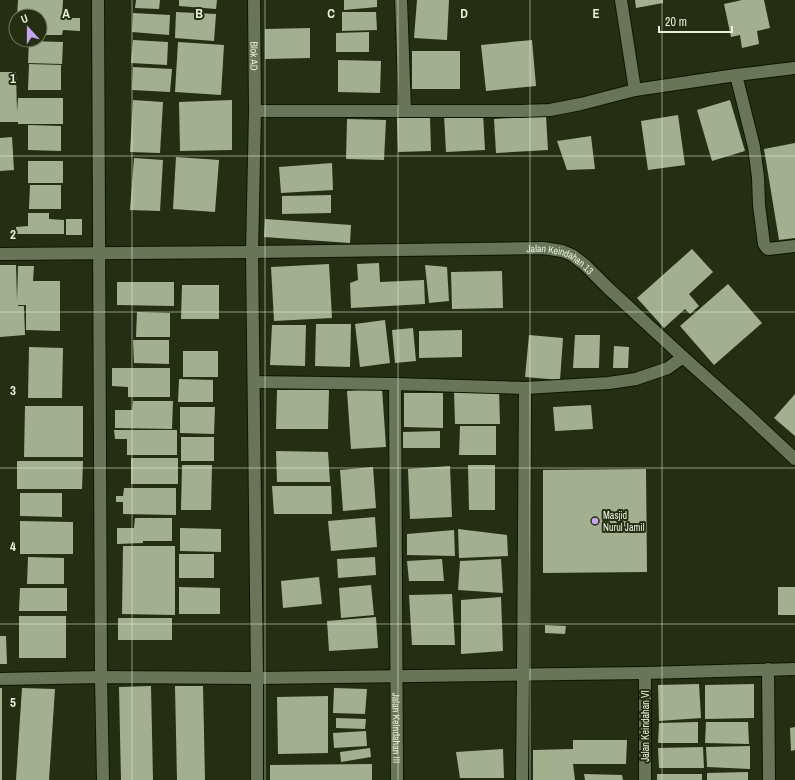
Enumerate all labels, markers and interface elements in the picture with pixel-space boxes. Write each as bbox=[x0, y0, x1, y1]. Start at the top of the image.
text: A bbox=[62, 5, 70, 22]
text: B bbox=[195, 5, 203, 22]
text: C bbox=[327, 5, 335, 22]
text: D bbox=[460, 5, 468, 22]
text: E bbox=[592, 5, 600, 22]
north arrow bbox=[8, 8, 48, 48]
scale bar bbox=[659, 8, 732, 34]
text: U bbox=[19, 11, 30, 26]
text: 20 m bbox=[665, 14, 687, 30]
street label: Blok AD bbox=[248, 41, 261, 71]
text: 1 bbox=[10, 70, 16, 87]
text: 2 bbox=[10, 226, 16, 243]
street label: Jalan Keindahan 13 bbox=[526, 241, 597, 277]
text: 3 bbox=[10, 382, 16, 399]
place label: Masjid Nurul Jamil bbox=[603, 509, 645, 534]
marker: Masjid Nurul Jamil bbox=[590, 516, 600, 526]
text: 4 bbox=[10, 538, 16, 555]
street label: Jalan Keindahan VI bbox=[639, 690, 652, 762]
street label: Jalan Keindahan III bbox=[390, 693, 403, 763]
text: 5 bbox=[10, 694, 16, 711]

